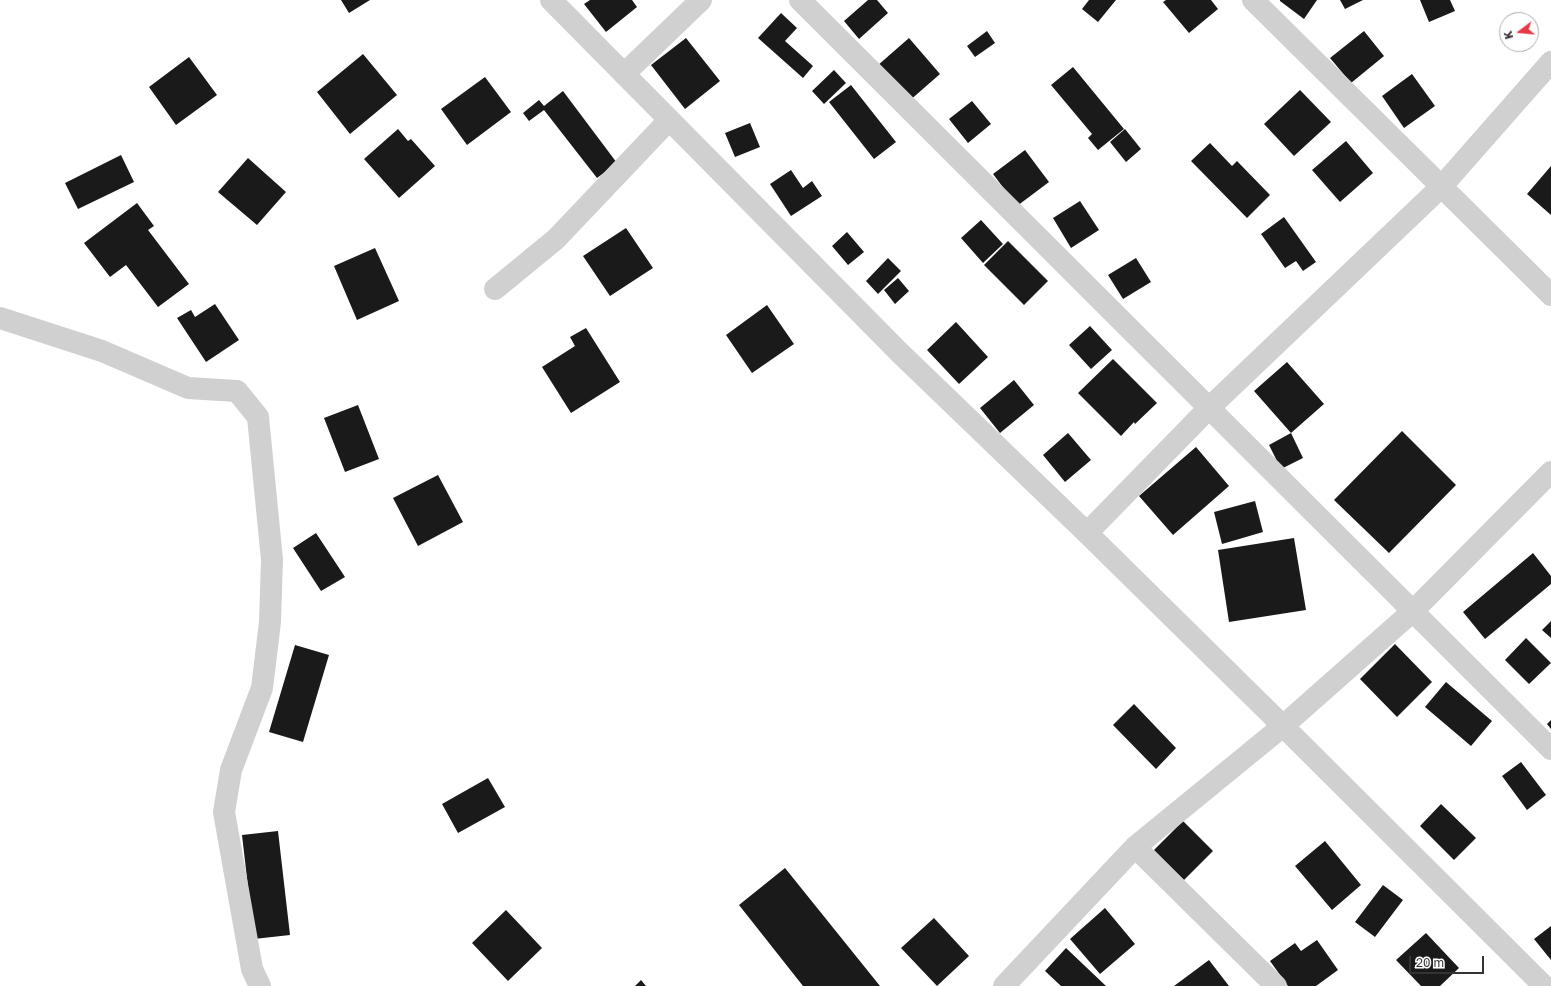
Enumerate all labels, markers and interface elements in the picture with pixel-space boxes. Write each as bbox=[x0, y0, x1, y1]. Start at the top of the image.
north arrow bbox=[1499, 12, 1539, 52]
text: K bbox=[1501, 30, 1515, 41]
scale bar bbox=[1411, 948, 1486, 974]
text: 20 m bbox=[1416, 955, 1444, 970]

